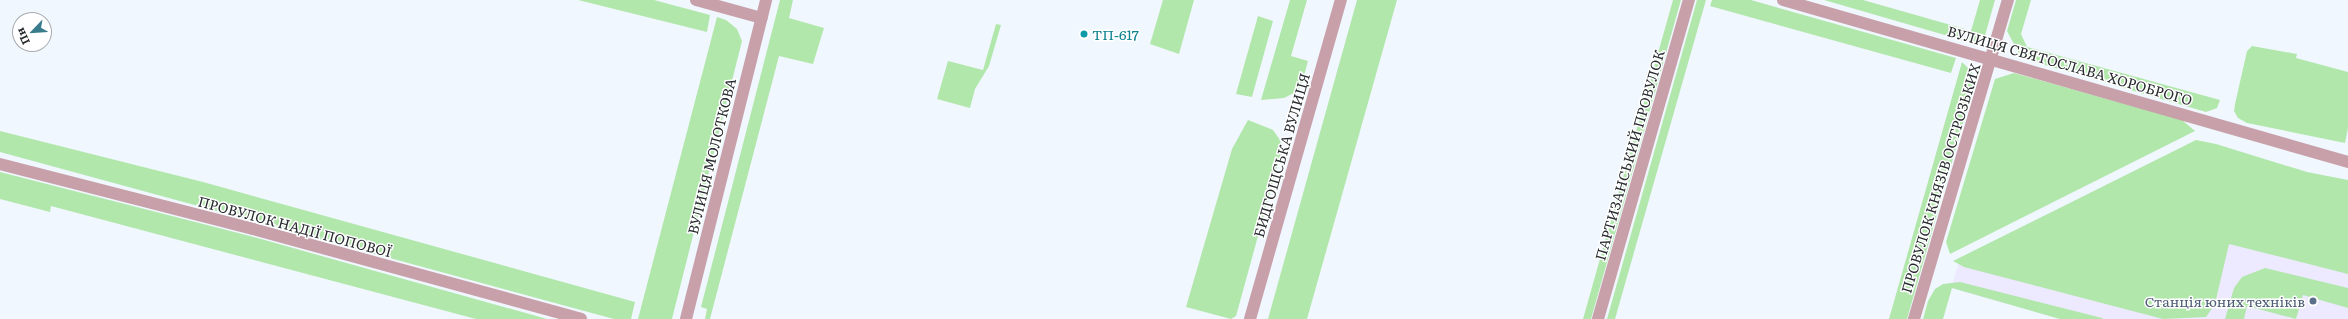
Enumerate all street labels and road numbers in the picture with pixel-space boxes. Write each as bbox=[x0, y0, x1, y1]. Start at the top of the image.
street label: ВУЛИЦЯ СВЯТОСЛАВА ХОРОБРОГО bbox=[1946, 22, 2194, 108]
street label: ПАРТИЗАНСЬКИЙ ПРОВУЛОК bbox=[1591, 48, 1667, 262]
street label: ПРОВУЛОК КНЯЗІВ ОСТРОЗЬКИХ bbox=[1897, 61, 1983, 295]
street label: БИДГОЩСЬКА ВУЛИЦЯ bbox=[1249, 71, 1313, 239]
street label: ВУЛИЦЯ МОЛОТКОВА bbox=[683, 76, 739, 236]
street label: ПРОВУЛОК НАДІЇ ПОПОВОЇ bbox=[196, 192, 394, 260]

